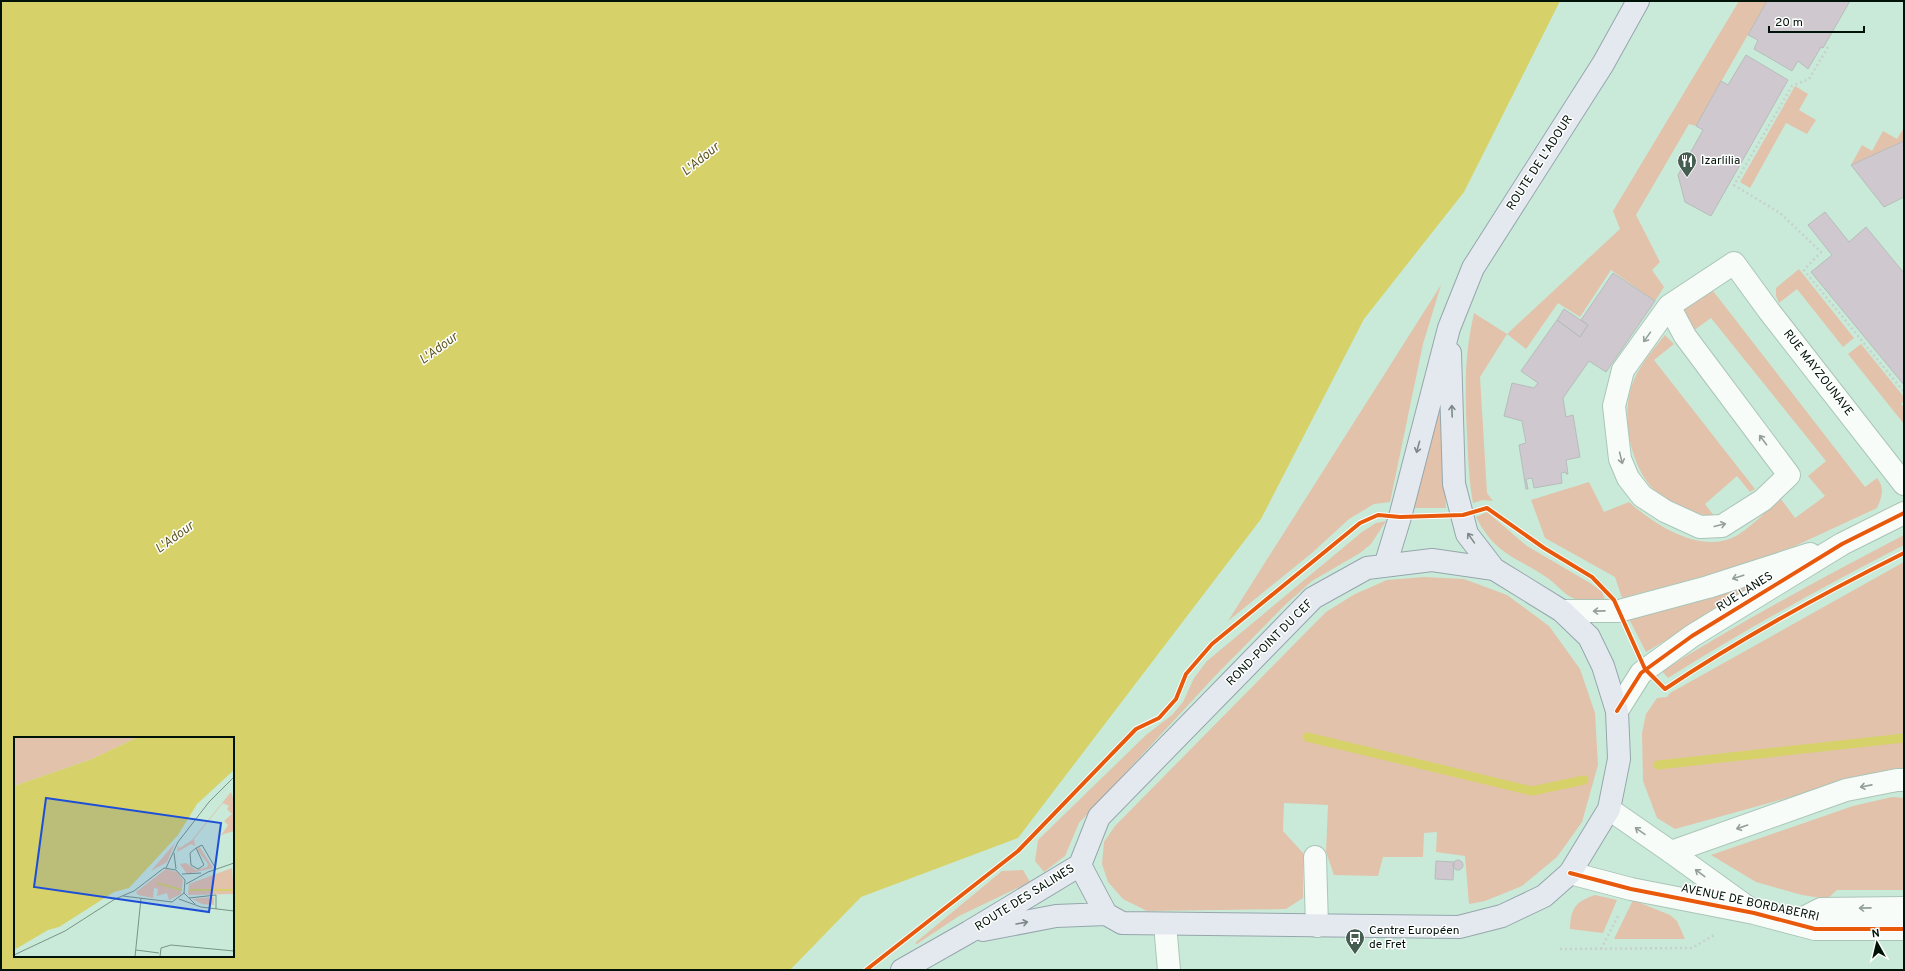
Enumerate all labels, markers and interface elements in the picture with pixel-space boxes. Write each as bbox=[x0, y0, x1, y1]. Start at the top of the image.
scale bar bbox=[1769, 8, 1864, 34]
text: 20 m bbox=[1775, 15, 1803, 31]
street label: ROUTE DE L'ADOUR bbox=[1503, 112, 1577, 214]
water label: L'Adour bbox=[679, 139, 724, 180]
restaurant icon: Izarlilia bbox=[1676, 150, 1698, 178]
place label: Izarlilia bbox=[1701, 153, 1740, 169]
street label: RUE MAYZOUNAVE bbox=[1779, 327, 1857, 419]
water label: L'Adour bbox=[416, 329, 462, 368]
one-way arrow bbox=[1642, 332, 1651, 343]
one-way arrow bbox=[1448, 405, 1456, 418]
one-way arrow bbox=[1759, 435, 1767, 446]
one-way arrow bbox=[1414, 440, 1422, 453]
one-way arrow bbox=[1618, 451, 1625, 464]
water label: L'Adour bbox=[152, 518, 198, 557]
one-way arrow bbox=[1713, 520, 1726, 528]
one-way arrow bbox=[1467, 532, 1475, 543]
street label: RUE LANES bbox=[1714, 568, 1776, 616]
one-way arrow bbox=[1732, 574, 1745, 581]
street label: ROND-POINT DU CEF bbox=[1223, 596, 1317, 690]
one-way arrow bbox=[1593, 607, 1606, 615]
inset map bbox=[14, 737, 234, 957]
one-way arrow bbox=[1860, 782, 1873, 790]
one-way arrow bbox=[1737, 823, 1749, 831]
one-way arrow bbox=[1635, 827, 1646, 835]
street label: ROUTE DES SALINES bbox=[972, 861, 1078, 935]
one-way arrow bbox=[1694, 869, 1705, 877]
street label: AVENUE DE BORDABERRI bbox=[1679, 881, 1821, 925]
one-way arrow bbox=[1859, 904, 1872, 912]
one-way arrow bbox=[1015, 918, 1028, 926]
place label: Centre Européen de Fret bbox=[1369, 923, 1459, 953]
north arrow bbox=[1857, 923, 1897, 963]
bus stop icon: Centre Européen de Fret bbox=[1344, 927, 1366, 955]
text: N bbox=[1871, 927, 1881, 942]

